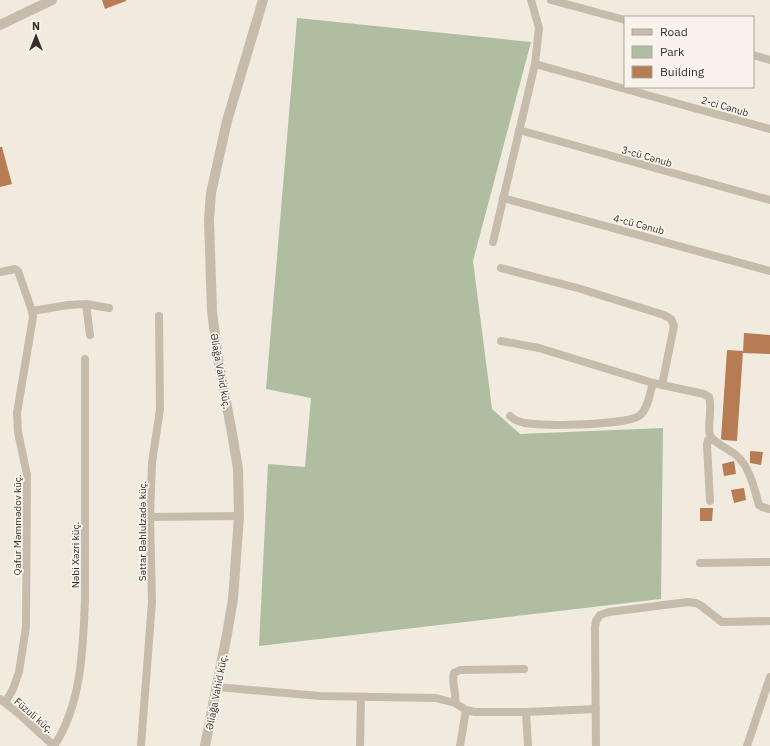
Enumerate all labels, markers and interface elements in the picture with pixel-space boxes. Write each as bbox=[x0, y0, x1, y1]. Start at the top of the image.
north arrow bbox=[16, 16, 56, 56]
legend bbox=[624, 16, 754, 88]
text: N bbox=[32, 19, 40, 33]
text: Road bbox=[660, 24, 688, 39]
text: Park bbox=[660, 44, 685, 59]
text: Building bbox=[660, 64, 705, 79]
street label: 2-ci Cənub bbox=[700, 94, 750, 120]
street label: 3-cü Cənub bbox=[620, 143, 674, 170]
street label: 4-cü Cənub bbox=[612, 211, 666, 238]
street label: Əliağa Vahid küç. bbox=[207, 332, 234, 410]
street label: Qafur Məmmədov küç. bbox=[11, 474, 24, 576]
street label: Səttar Bəhlulzadə küç. bbox=[136, 481, 149, 581]
street label: Nəbi Xəzri küç. bbox=[69, 522, 82, 588]
street label: Əliağa Vahid küç. bbox=[203, 653, 230, 731]
street label: Füzuli küç. bbox=[11, 695, 56, 736]

